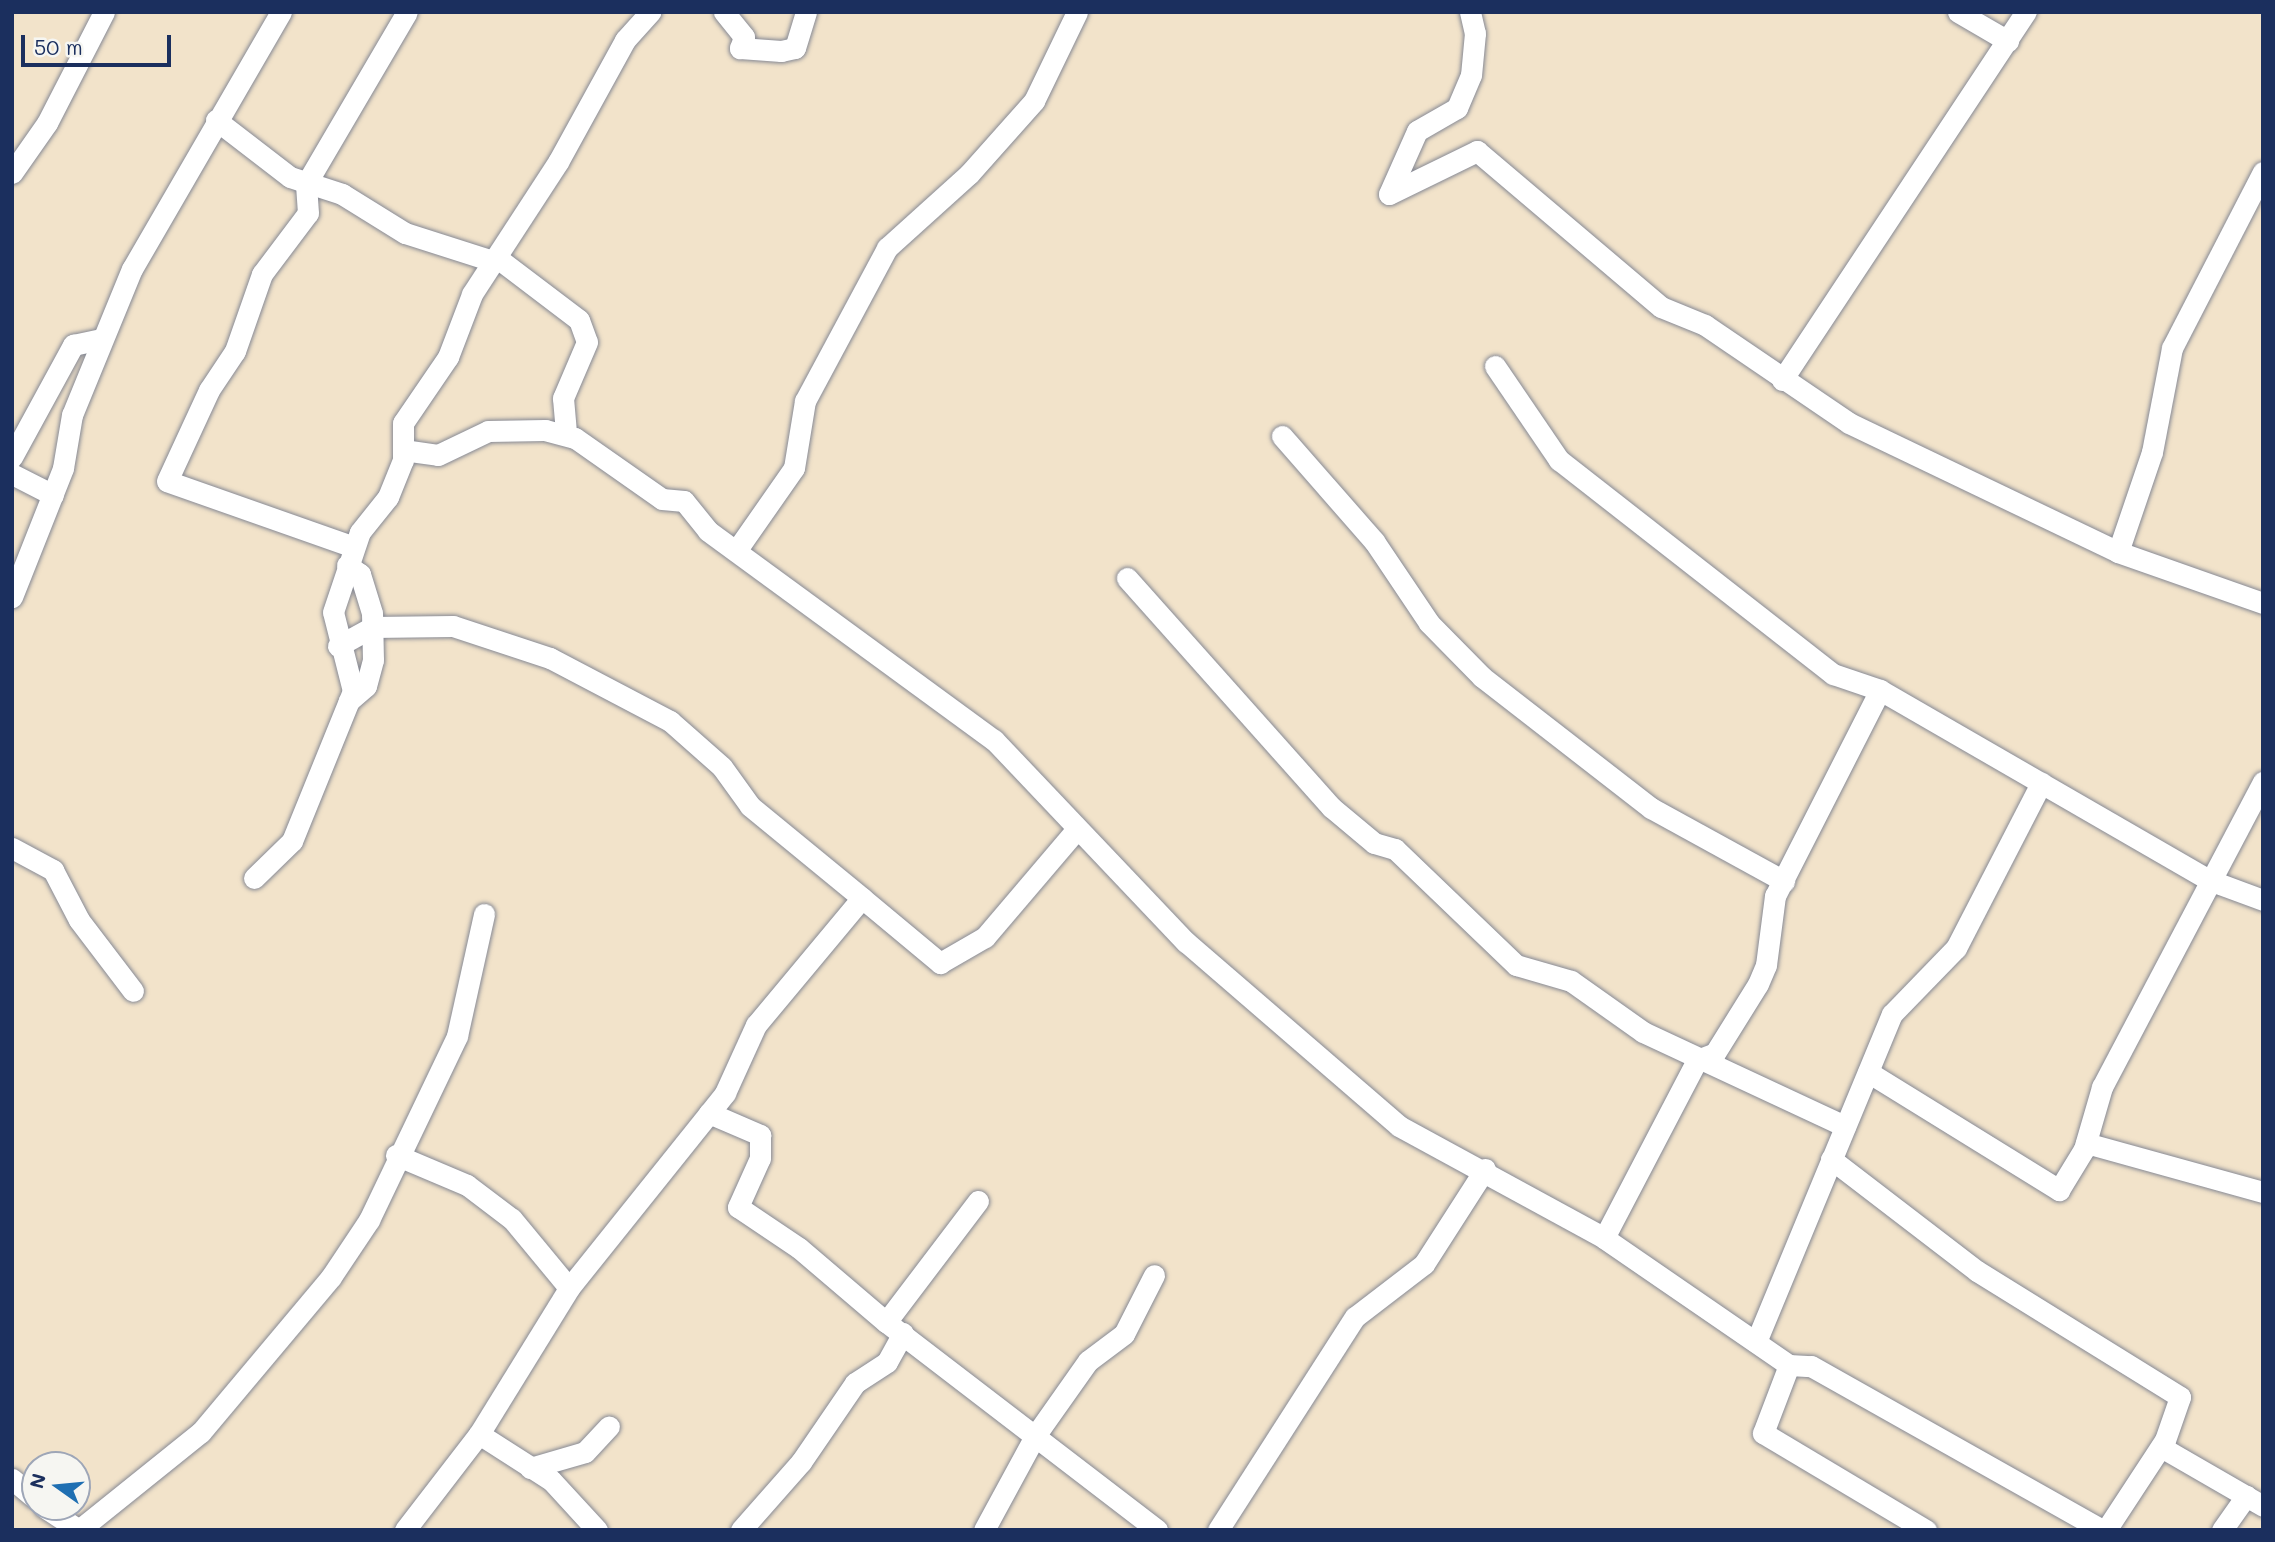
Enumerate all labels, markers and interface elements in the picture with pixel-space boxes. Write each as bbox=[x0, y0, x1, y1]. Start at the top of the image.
scale bar bbox=[24, 21, 175, 65]
text: 50 m bbox=[34, 33, 83, 60]
north arrow bbox=[21, 1451, 91, 1521]
text: N bbox=[23, 1471, 51, 1491]

